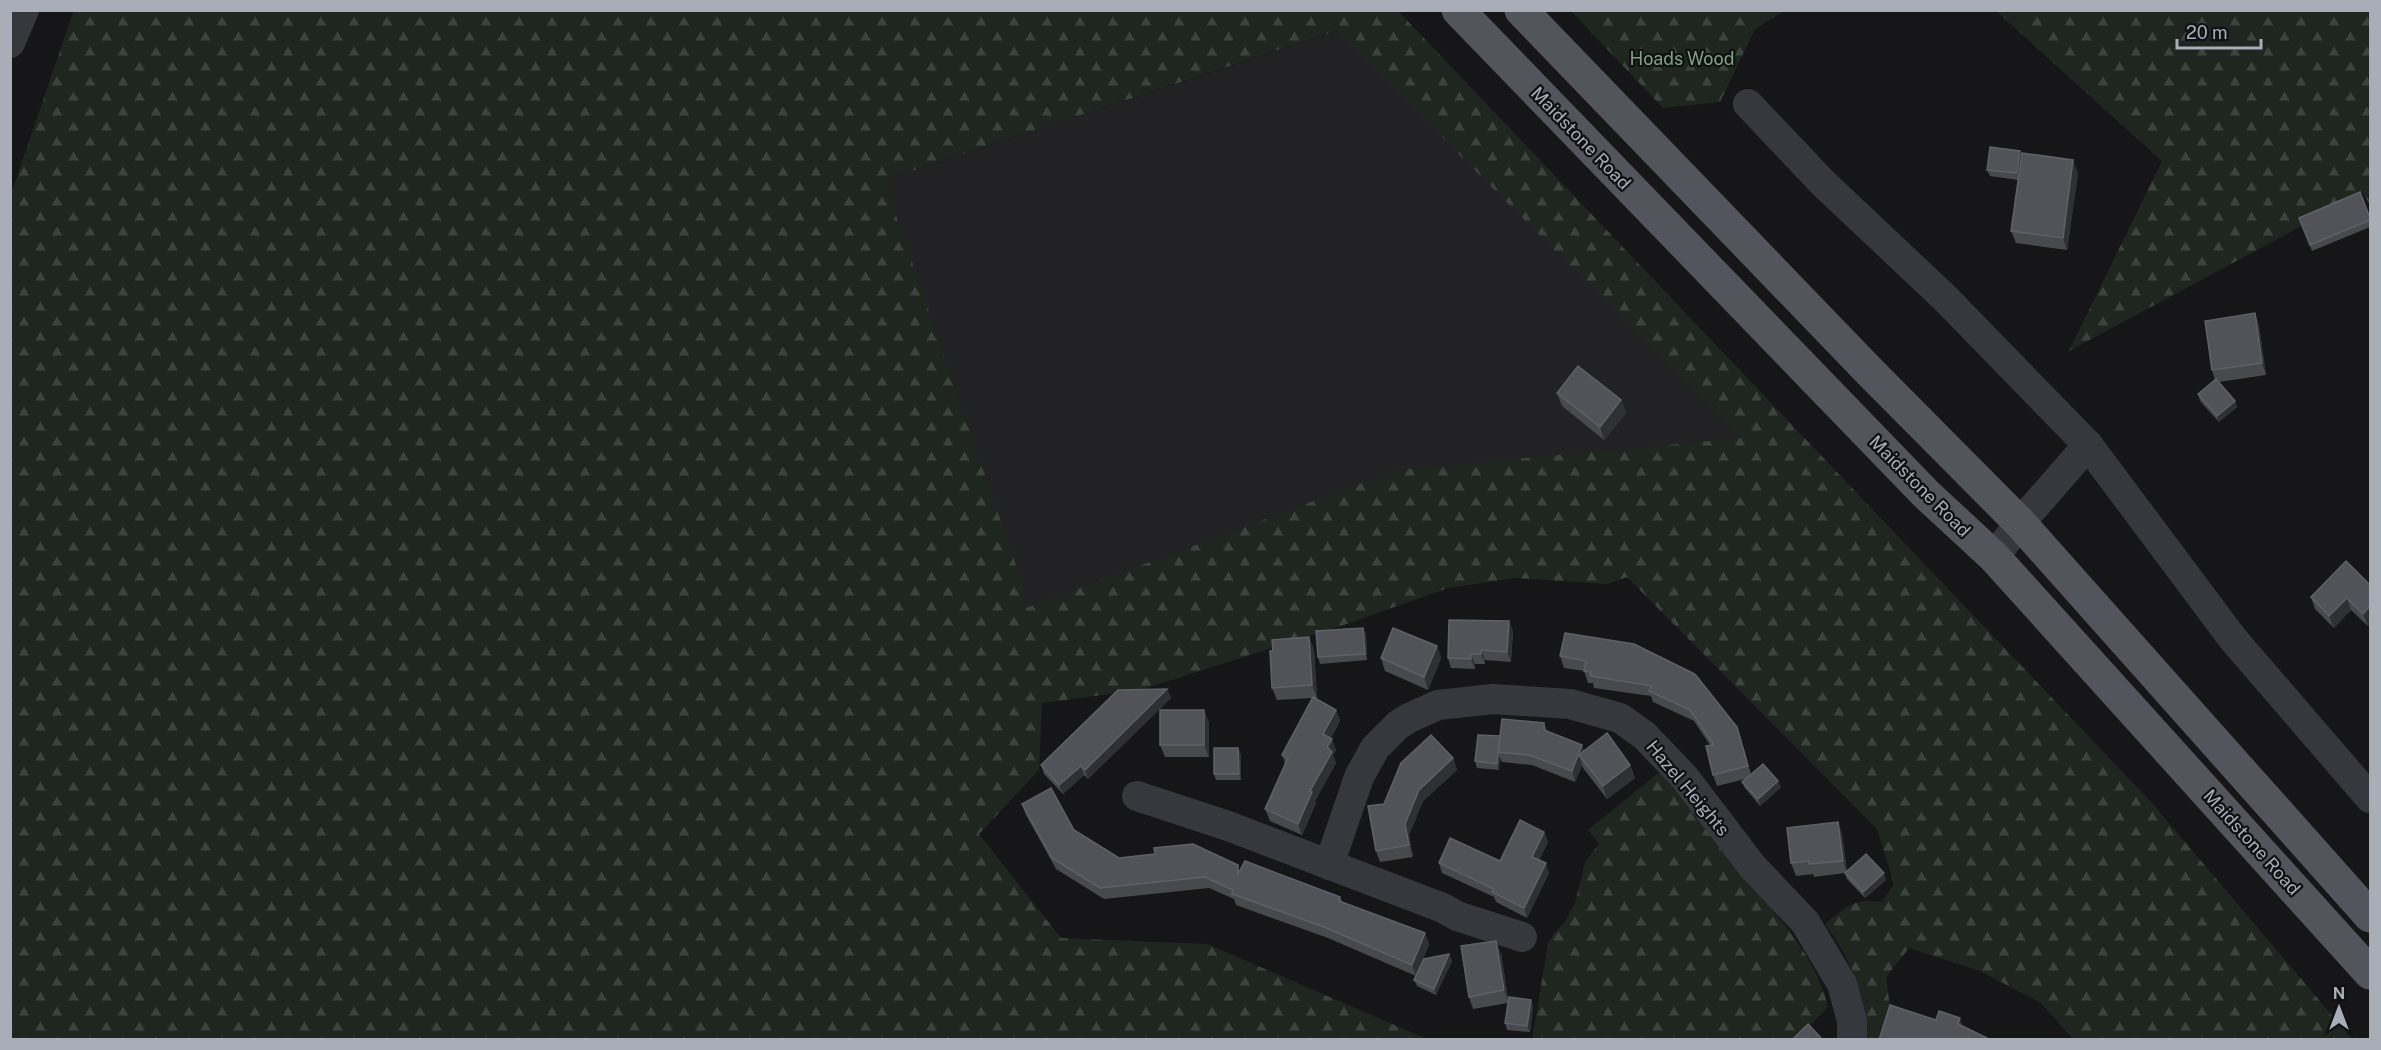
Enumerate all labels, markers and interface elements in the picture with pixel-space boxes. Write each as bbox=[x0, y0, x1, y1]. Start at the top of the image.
scale bar bbox=[2177, 12, 2261, 50]
text: 20 m bbox=[2186, 22, 2228, 43]
park label: Hoads Wood bbox=[1630, 48, 1734, 69]
street label: Maidstone Road bbox=[1527, 82, 1635, 194]
street label: Maidstone Road bbox=[1865, 431, 1975, 541]
street label: Hazel Heights bbox=[1642, 736, 1734, 840]
street label: Maidstone Road bbox=[2199, 785, 2305, 899]
north arrow bbox=[2309, 978, 2369, 1038]
text: N bbox=[2333, 984, 2345, 1003]

